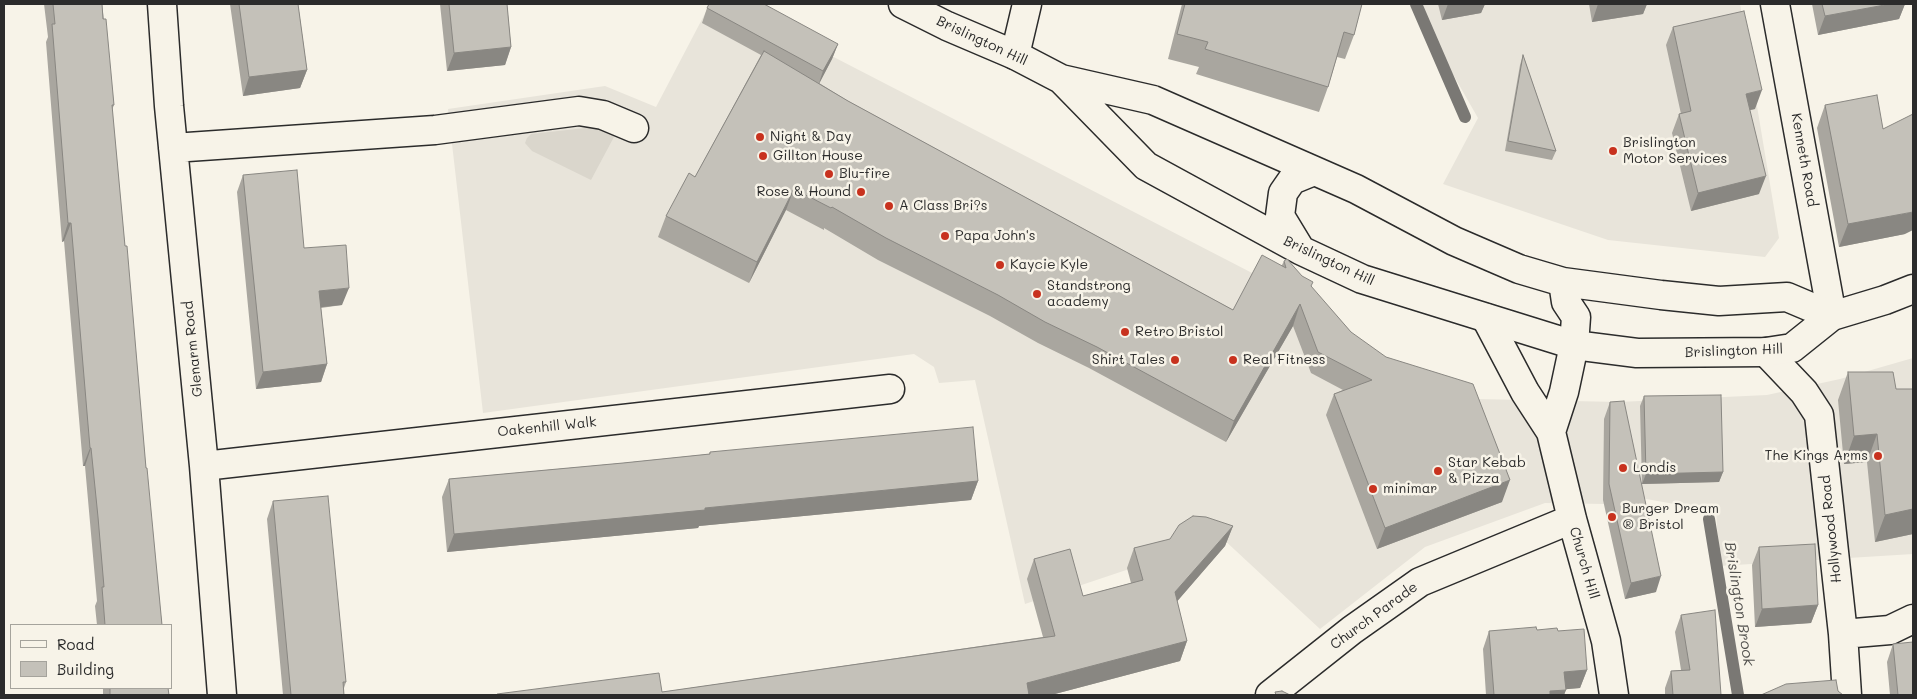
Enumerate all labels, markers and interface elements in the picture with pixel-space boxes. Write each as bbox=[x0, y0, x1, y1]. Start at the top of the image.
street label: Brislington Hill bbox=[934, 13, 1030, 69]
street label: Kenneth Road bbox=[1788, 112, 1820, 208]
place label: Night & Day bbox=[770, 129, 852, 145]
marker: Night & Day bbox=[754, 131, 766, 143]
place label: Brislington Motor Services bbox=[1623, 135, 1727, 168]
marker: Brislington Motor Services bbox=[1607, 145, 1619, 157]
place label: Gillton House bbox=[773, 148, 863, 164]
marker: Gillton House bbox=[757, 150, 769, 162]
place label: Blu-fire bbox=[839, 166, 890, 182]
marker: Blu-fire bbox=[823, 168, 835, 180]
place label: Rose & Hound bbox=[757, 184, 851, 200]
marker: Rose & Hound bbox=[855, 186, 867, 198]
place label: A Class Bri?s bbox=[899, 198, 988, 214]
marker: A Class Bri?s bbox=[883, 200, 895, 212]
place label: Papa John's bbox=[955, 228, 1036, 244]
marker: Papa John's bbox=[939, 230, 951, 242]
street label: Brislington Hill bbox=[1281, 233, 1377, 289]
place label: Kaycie Kyle bbox=[1010, 257, 1088, 273]
marker: Kaycie Kyle bbox=[994, 259, 1006, 271]
place label: Standstrong academy bbox=[1047, 278, 1131, 310]
marker: Standstrong academy bbox=[1031, 288, 1043, 300]
street label: Glenarm Road bbox=[180, 300, 206, 398]
place label: Retro Bristol bbox=[1135, 324, 1223, 340]
marker: Retro Bristol bbox=[1119, 326, 1131, 338]
street label: Brislington Hill bbox=[1684, 341, 1784, 361]
place label: Shirt Tales bbox=[1092, 352, 1165, 368]
place label: Real Fitness bbox=[1243, 352, 1326, 368]
marker: Shirt Tales bbox=[1169, 354, 1181, 366]
marker: Real Fitness bbox=[1227, 354, 1239, 366]
street label: Oakenhill Walk bbox=[497, 413, 597, 441]
place label: The Kings Arms bbox=[1765, 448, 1868, 464]
marker: The Kings Arms bbox=[1872, 450, 1884, 462]
place label: Star Kebab & Pizza bbox=[1448, 455, 1526, 488]
place label: Londis bbox=[1633, 460, 1676, 476]
marker: Londis bbox=[1617, 462, 1629, 474]
marker: Star Kebab & Pizza bbox=[1432, 465, 1444, 477]
street label: Hollywood Road bbox=[1817, 474, 1845, 584]
place label: minimar bbox=[1383, 481, 1437, 497]
marker: minimar bbox=[1367, 483, 1379, 495]
place label: Burger Dream ® Bristol bbox=[1622, 501, 1719, 534]
marker: Burger Dream ® Bristol bbox=[1606, 511, 1618, 523]
street label: Church Hill bbox=[1566, 525, 1602, 601]
water label: Brislington Brook bbox=[1720, 541, 1758, 667]
street label: Church Parade bbox=[1327, 579, 1421, 653]
legend bbox=[10, 624, 172, 689]
text: Road bbox=[57, 634, 94, 654]
text: Building bbox=[57, 659, 114, 679]

